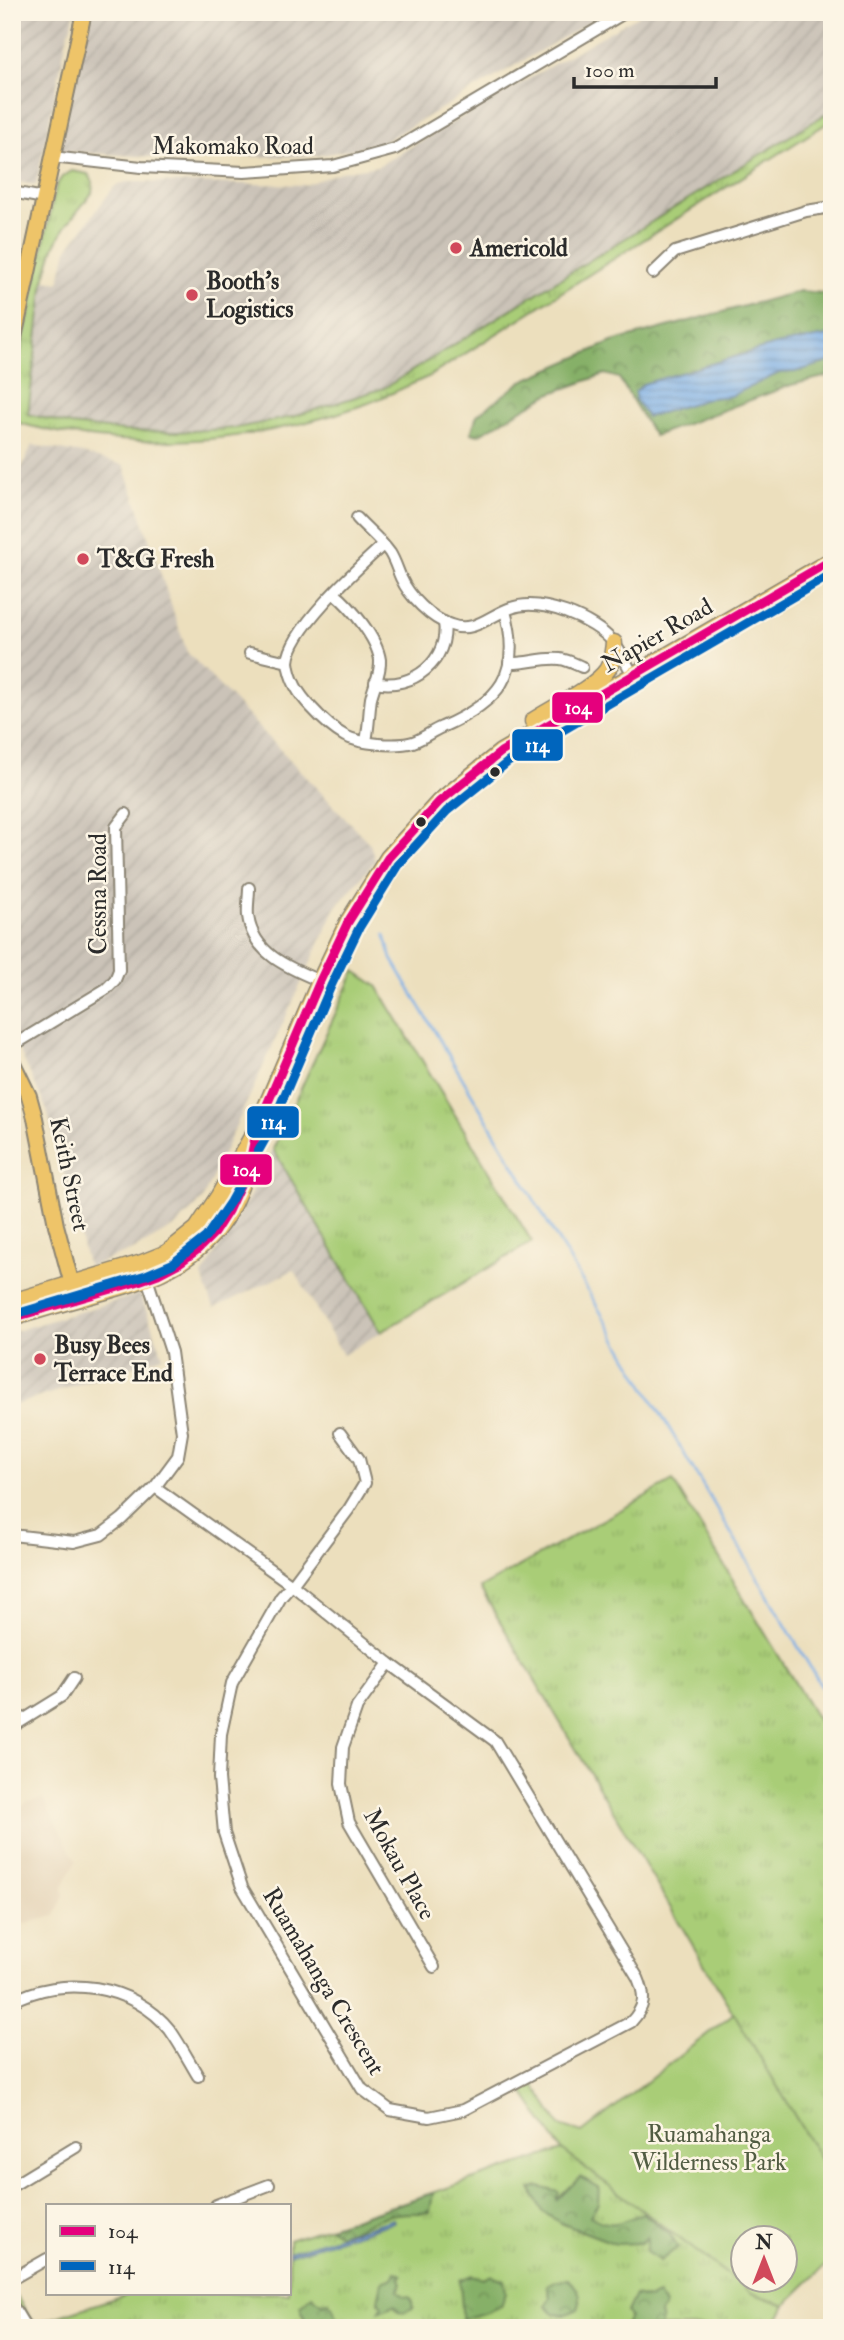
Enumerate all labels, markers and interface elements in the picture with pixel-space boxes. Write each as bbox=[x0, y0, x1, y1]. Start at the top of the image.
scale bar bbox=[574, 46, 716, 90]
text: 100 m bbox=[585, 57, 635, 84]
street label: Makomako Road bbox=[152, 131, 314, 162]
place label: Americold bbox=[469, 233, 568, 264]
marker: Americold bbox=[448, 240, 464, 256]
place label: Booth's Logistics bbox=[206, 266, 293, 325]
marker: Booth's Logistics bbox=[184, 287, 200, 303]
place label: T&G Fresh bbox=[96, 544, 215, 575]
marker: T&G Fresh bbox=[75, 551, 91, 567]
street label: Napier Road bbox=[596, 591, 719, 680]
line badge: 104 bbox=[551, 691, 604, 724]
text: 104 bbox=[565, 696, 593, 720]
line badge: 114 bbox=[511, 728, 564, 762]
text: 114 bbox=[525, 734, 551, 758]
unlabelled marker bbox=[488, 765, 502, 779]
unlabelled marker bbox=[414, 815, 428, 829]
street label: Cessna Road bbox=[83, 833, 114, 955]
line badge: 114 bbox=[246, 1105, 300, 1139]
text: 114 bbox=[261, 1111, 287, 1135]
street label: Keith Street bbox=[42, 1114, 97, 1234]
line badge: 104 bbox=[219, 1153, 273, 1186]
text: 104 bbox=[233, 1158, 261, 1182]
place label: Busy Bees Terrace End bbox=[53, 1330, 173, 1389]
marker: Busy Bees Terrace End bbox=[32, 1351, 48, 1367]
street label: Mokau Place bbox=[356, 1803, 443, 1925]
street label: Ruamahanga Crescent bbox=[255, 1882, 392, 2081]
park label: Ruamahanga Wilderness Park bbox=[630, 2119, 787, 2178]
legend bbox=[46, 2204, 290, 2294]
text: 104 bbox=[108, 2218, 139, 2245]
north arrow bbox=[728, 2224, 798, 2294]
text: N bbox=[754, 2231, 773, 2255]
text: 114 bbox=[108, 2254, 136, 2281]

